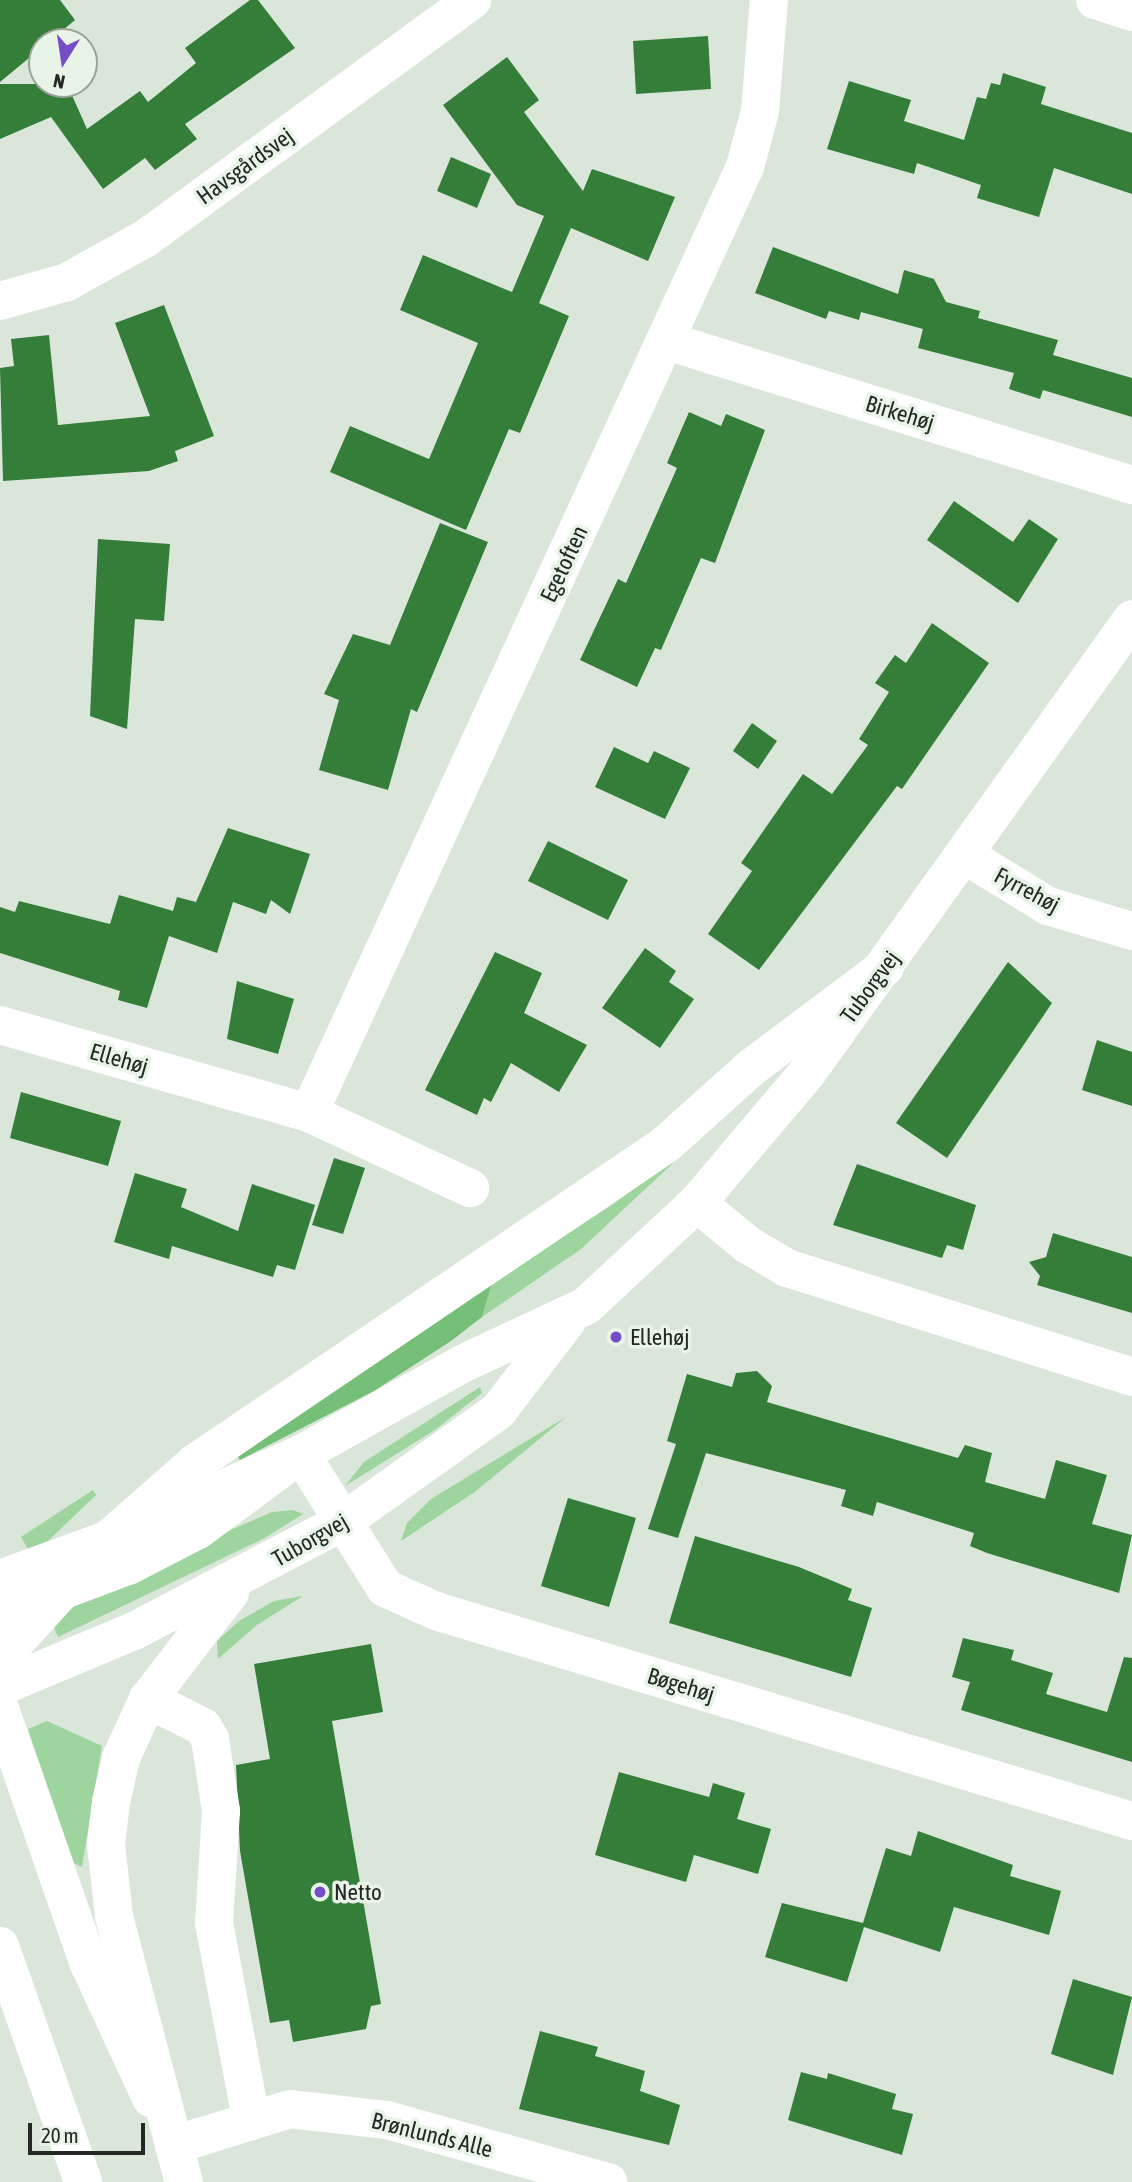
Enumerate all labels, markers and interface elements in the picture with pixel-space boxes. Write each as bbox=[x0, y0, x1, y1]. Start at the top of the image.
north arrow bbox=[28, 28, 98, 98]
text: N bbox=[51, 70, 67, 94]
street label: Havsgårdsvej bbox=[191, 122, 299, 210]
street label: Birkehøj bbox=[862, 390, 938, 436]
street label: Egetoften bbox=[534, 521, 594, 607]
street label: Fyrrehøj bbox=[990, 861, 1064, 919]
street label: Tuborgvej bbox=[835, 945, 905, 1029]
street label: Ellehøj bbox=[87, 1038, 151, 1080]
place label: Ellehøj bbox=[630, 1323, 689, 1351]
marker: Ellehøj bbox=[608, 1329, 624, 1345]
street label: Tuborgvej bbox=[267, 1507, 353, 1573]
street label: Bøgehøj bbox=[644, 1662, 718, 1708]
place label: Netto bbox=[334, 1878, 382, 1906]
marker: Netto bbox=[312, 1884, 328, 1900]
street label: Brønlunds Alle bbox=[369, 2107, 495, 2163]
scale bar bbox=[32, 2108, 149, 2152]
text: 20 m bbox=[41, 2123, 79, 2147]

